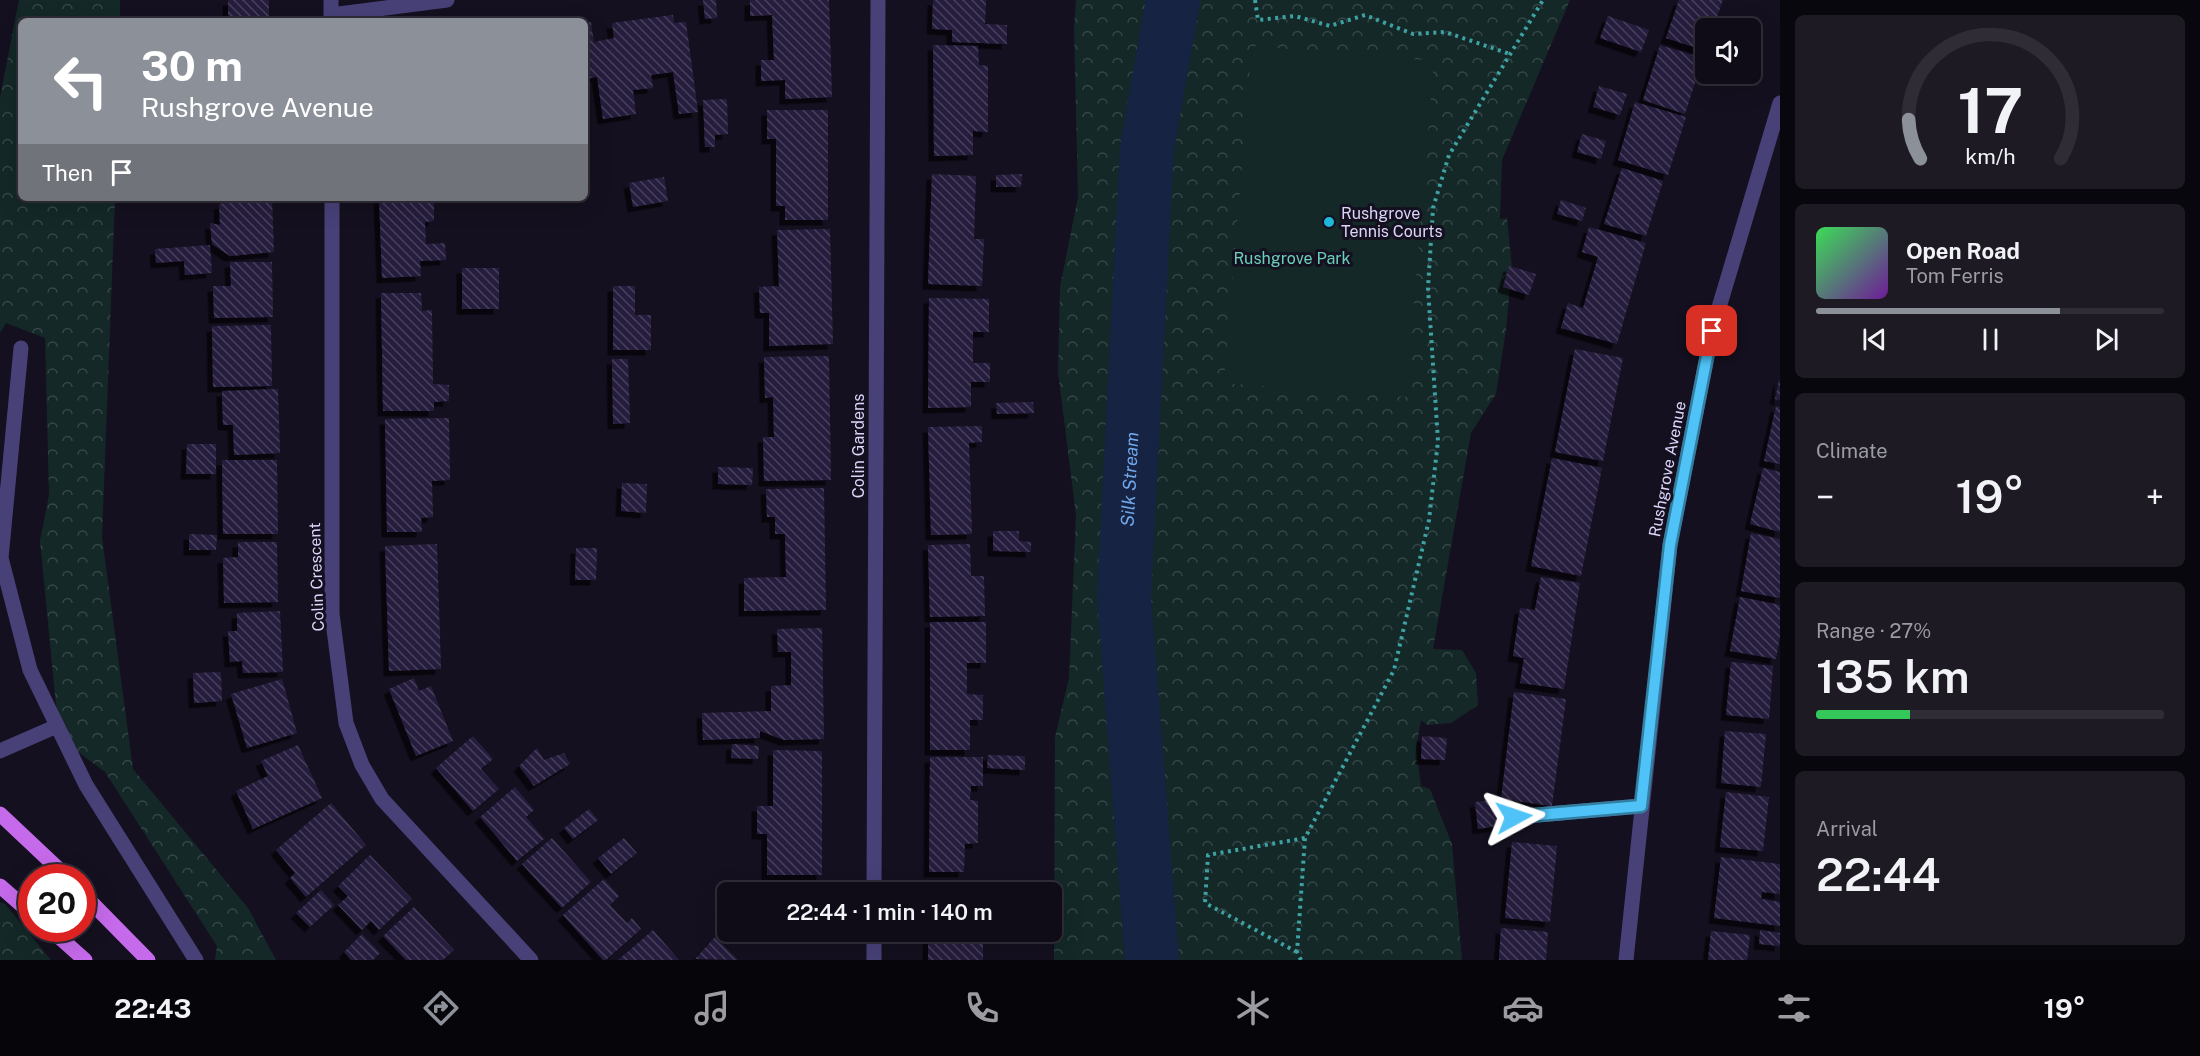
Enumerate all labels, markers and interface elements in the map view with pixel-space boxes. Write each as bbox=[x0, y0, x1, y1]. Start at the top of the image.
map controls bbox=[1695, 18, 1761, 84]
button: sound bbox=[1695, 18, 1761, 84]
text: 30 m bbox=[141, 41, 243, 90]
icon: left bbox=[42, 42, 120, 120]
text: 17 bbox=[1957, 74, 2023, 147]
text: Rushgrove Avenue bbox=[141, 91, 374, 123]
text: km/h bbox=[1965, 144, 2015, 169]
icon: arrive bbox=[105, 156, 138, 189]
text: Then bbox=[42, 160, 93, 186]
place label: Rushgrove Tennis Courts bbox=[1341, 204, 1443, 241]
marker: Rushgrove Tennis Courts bbox=[1322, 215, 1336, 229]
text: Open Road bbox=[1906, 238, 2020, 264]
park label: Rushgrove Park bbox=[1233, 249, 1351, 268]
text: Tom Ferris bbox=[1906, 264, 2004, 288]
pin bbox=[1686, 305, 1737, 356]
icon: arrive bbox=[1695, 314, 1728, 347]
icon: previous bbox=[1858, 323, 1891, 356]
icon: pause bbox=[1974, 323, 2007, 356]
icon: next bbox=[2090, 323, 2123, 356]
street label: Colin Gardens bbox=[849, 394, 868, 498]
street label: Rushgrove Avenue bbox=[1645, 400, 1690, 539]
water label: Silk Stream bbox=[1117, 431, 1142, 527]
text: Climate bbox=[1816, 439, 1888, 463]
text: 19° bbox=[1956, 470, 2024, 523]
text: − bbox=[1816, 478, 1834, 516]
text: + bbox=[2146, 478, 2164, 516]
street label: Colin Crescent bbox=[305, 522, 328, 632]
text: Range · 27% bbox=[1816, 619, 1931, 643]
text: 135 km bbox=[1816, 650, 1970, 703]
position arrow bbox=[1482, 785, 1546, 849]
text: Arrival bbox=[1816, 817, 1878, 841]
text: 22:44 bbox=[1816, 848, 1941, 901]
speed limit sign: 20 bbox=[18, 864, 96, 942]
text: 22:44 · 1 min · 140 m bbox=[786, 899, 993, 925]
icon: directions bbox=[420, 987, 462, 1029]
icon: music bbox=[691, 987, 733, 1029]
icon: phone bbox=[961, 987, 1003, 1029]
icon: climate bbox=[1232, 987, 1274, 1029]
icon: car bbox=[1502, 987, 1544, 1029]
icon: filters bbox=[1773, 987, 1815, 1029]
text: 22:43 bbox=[114, 992, 191, 1024]
text: 19° bbox=[2043, 992, 2086, 1024]

